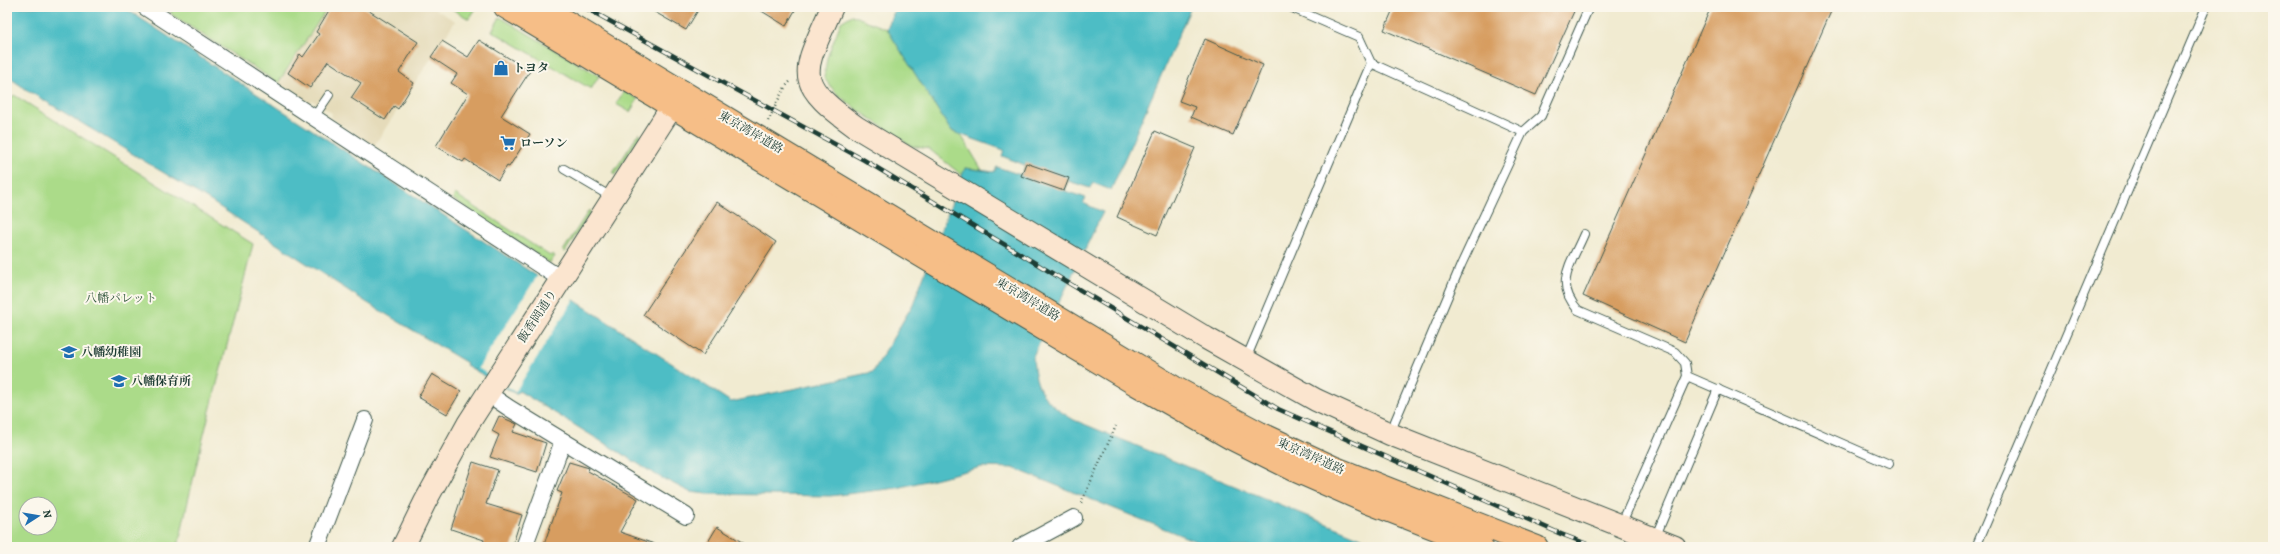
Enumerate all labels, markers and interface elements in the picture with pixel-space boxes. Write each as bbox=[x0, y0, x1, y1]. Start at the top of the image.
shop icon: トヨタ bbox=[492, 59, 510, 77]
place label: トヨタ bbox=[513, 60, 549, 76]
street label: 東京湾岸道路 bbox=[716, 107, 786, 157]
supermarket icon: ローソン bbox=[499, 134, 517, 152]
place label: ローソン bbox=[520, 135, 568, 151]
street label: 東京湾岸道路 bbox=[993, 274, 1063, 324]
street label: 飯香岡通り bbox=[514, 286, 560, 346]
park label: 八幡パレット bbox=[85, 290, 157, 306]
school or university icon: 八幡幼稚園 bbox=[60, 343, 78, 361]
place label: 八幡幼稚園 bbox=[81, 344, 141, 360]
school or university icon: 八幡保育所 bbox=[110, 372, 128, 390]
place label: 八幡保育所 bbox=[131, 373, 191, 389]
street label: 東京湾岸道路 bbox=[1275, 434, 1347, 478]
north arrow bbox=[18, 496, 58, 536]
text: N bbox=[39, 509, 55, 520]

